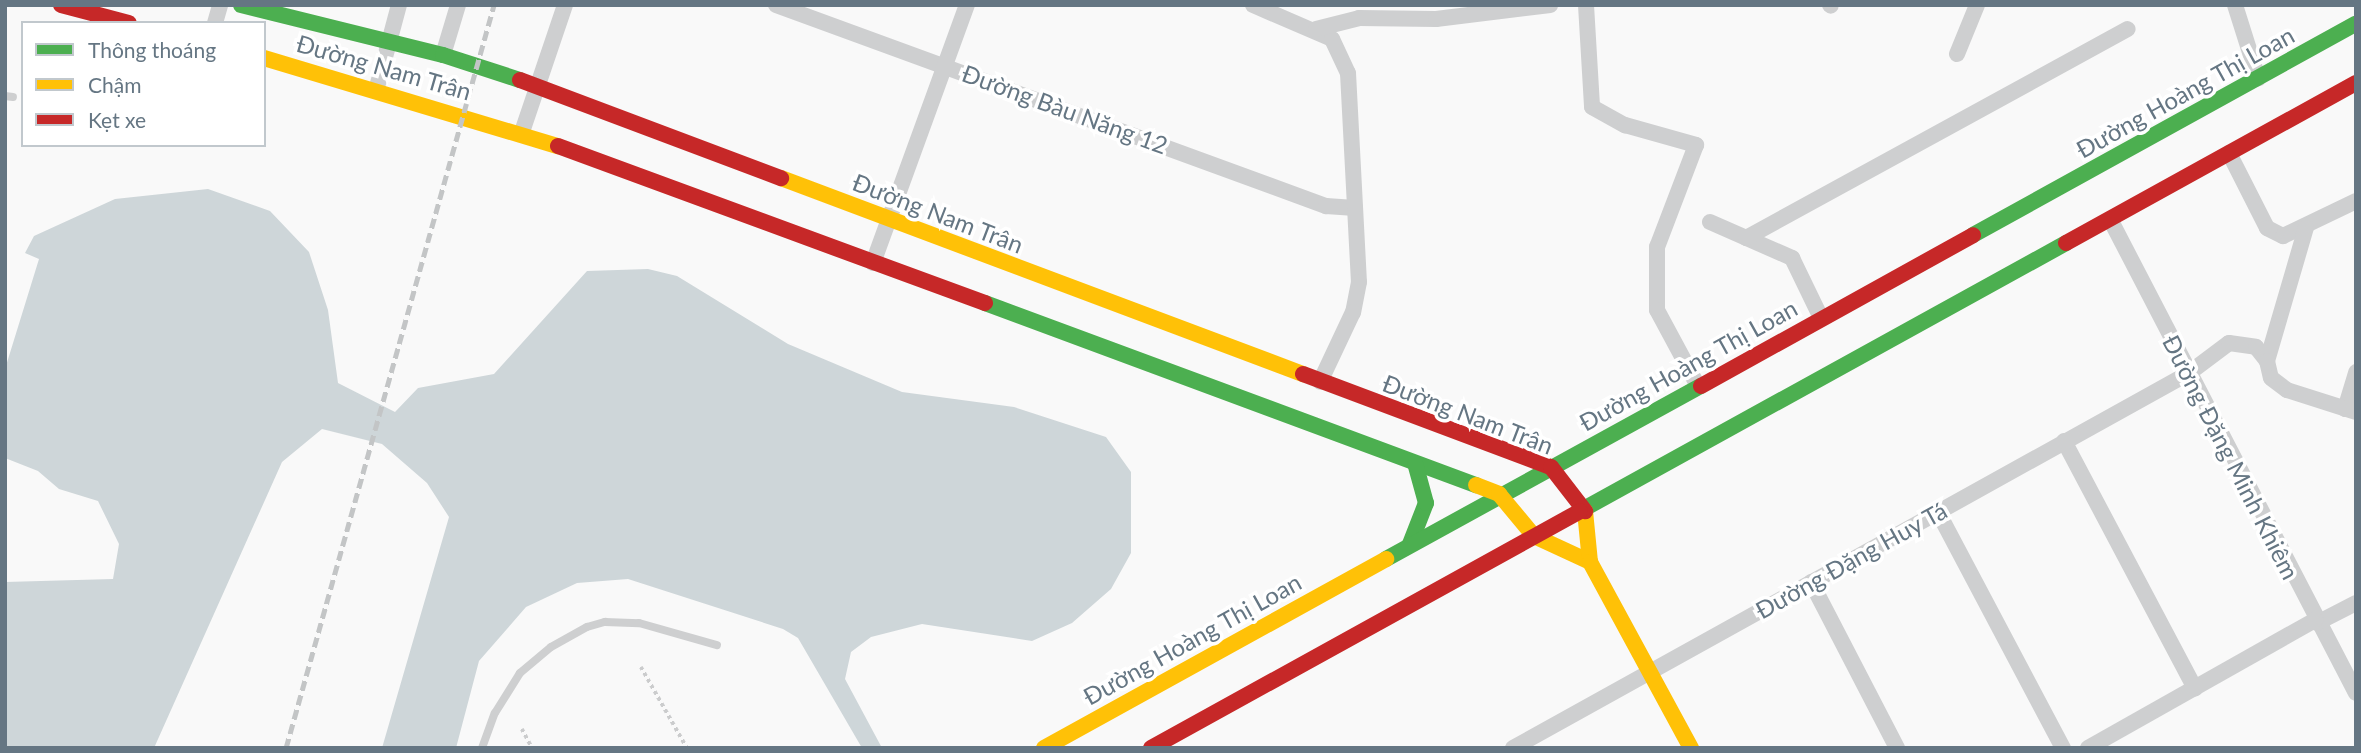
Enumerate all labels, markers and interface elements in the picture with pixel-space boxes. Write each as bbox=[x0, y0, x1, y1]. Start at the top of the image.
street label: Đường Hoàng Thị Loan bbox=[2071, 20, 2299, 164]
legend bbox=[21, 21, 266, 147]
street label: Đường Nam Trân bbox=[293, 28, 475, 106]
text: Thông thoáng bbox=[88, 37, 216, 62]
street label: Đường Bàu Năng 12 bbox=[958, 58, 1172, 160]
text: Chậm bbox=[88, 72, 141, 97]
text: Kẹt xe bbox=[88, 107, 146, 132]
street label: Đường Nam Trân bbox=[848, 167, 1028, 259]
street label: Đường Hoàng Thị Loan bbox=[1574, 293, 1802, 437]
street label: Đường Đặng Minh Khiêm bbox=[2157, 330, 2305, 584]
street label: Đường Nam Trân bbox=[1378, 368, 1558, 460]
street label: Đường Đặng Huy Tá bbox=[1750, 495, 1952, 625]
street label: Đường Hoàng Thị Loan bbox=[1078, 567, 1306, 711]

